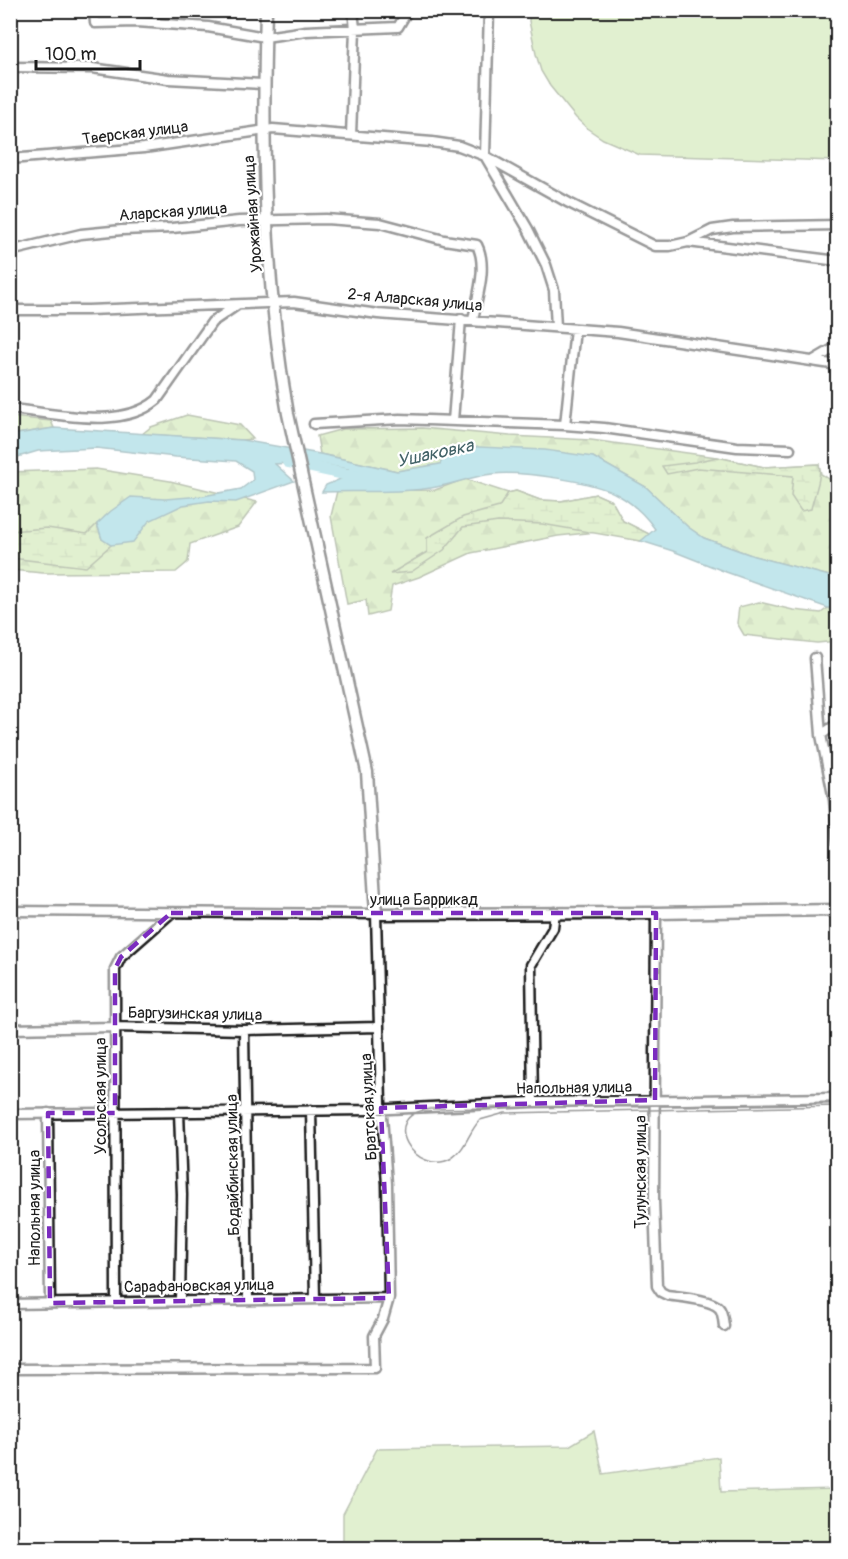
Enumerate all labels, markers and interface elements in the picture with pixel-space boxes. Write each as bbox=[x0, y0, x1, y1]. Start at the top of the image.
scale bar bbox=[36, 33, 140, 71]
text: 100 m bbox=[45, 43, 97, 66]
street label: Тверская улица bbox=[81, 117, 189, 149]
street label: Урожайная улица bbox=[239, 155, 267, 273]
street label: Аларская улица bbox=[118, 198, 228, 226]
street label: 2-я Аларская улица bbox=[347, 284, 483, 316]
water label: Ушаковка bbox=[395, 434, 477, 473]
street label: улица Баррикад bbox=[369, 890, 478, 910]
street label: Баргузинская улица bbox=[128, 1003, 262, 1025]
street label: Усольская улица bbox=[91, 1038, 111, 1154]
street label: Братская улица bbox=[356, 1053, 382, 1161]
street label: Напольная улица bbox=[516, 1077, 632, 1099]
street label: Бодайбинская улица bbox=[222, 1094, 244, 1236]
street label: Тулунская улица bbox=[631, 1115, 651, 1229]
street label: Напольная улица bbox=[25, 1150, 45, 1266]
street label: Сарафановская улица bbox=[124, 1275, 274, 1297]

